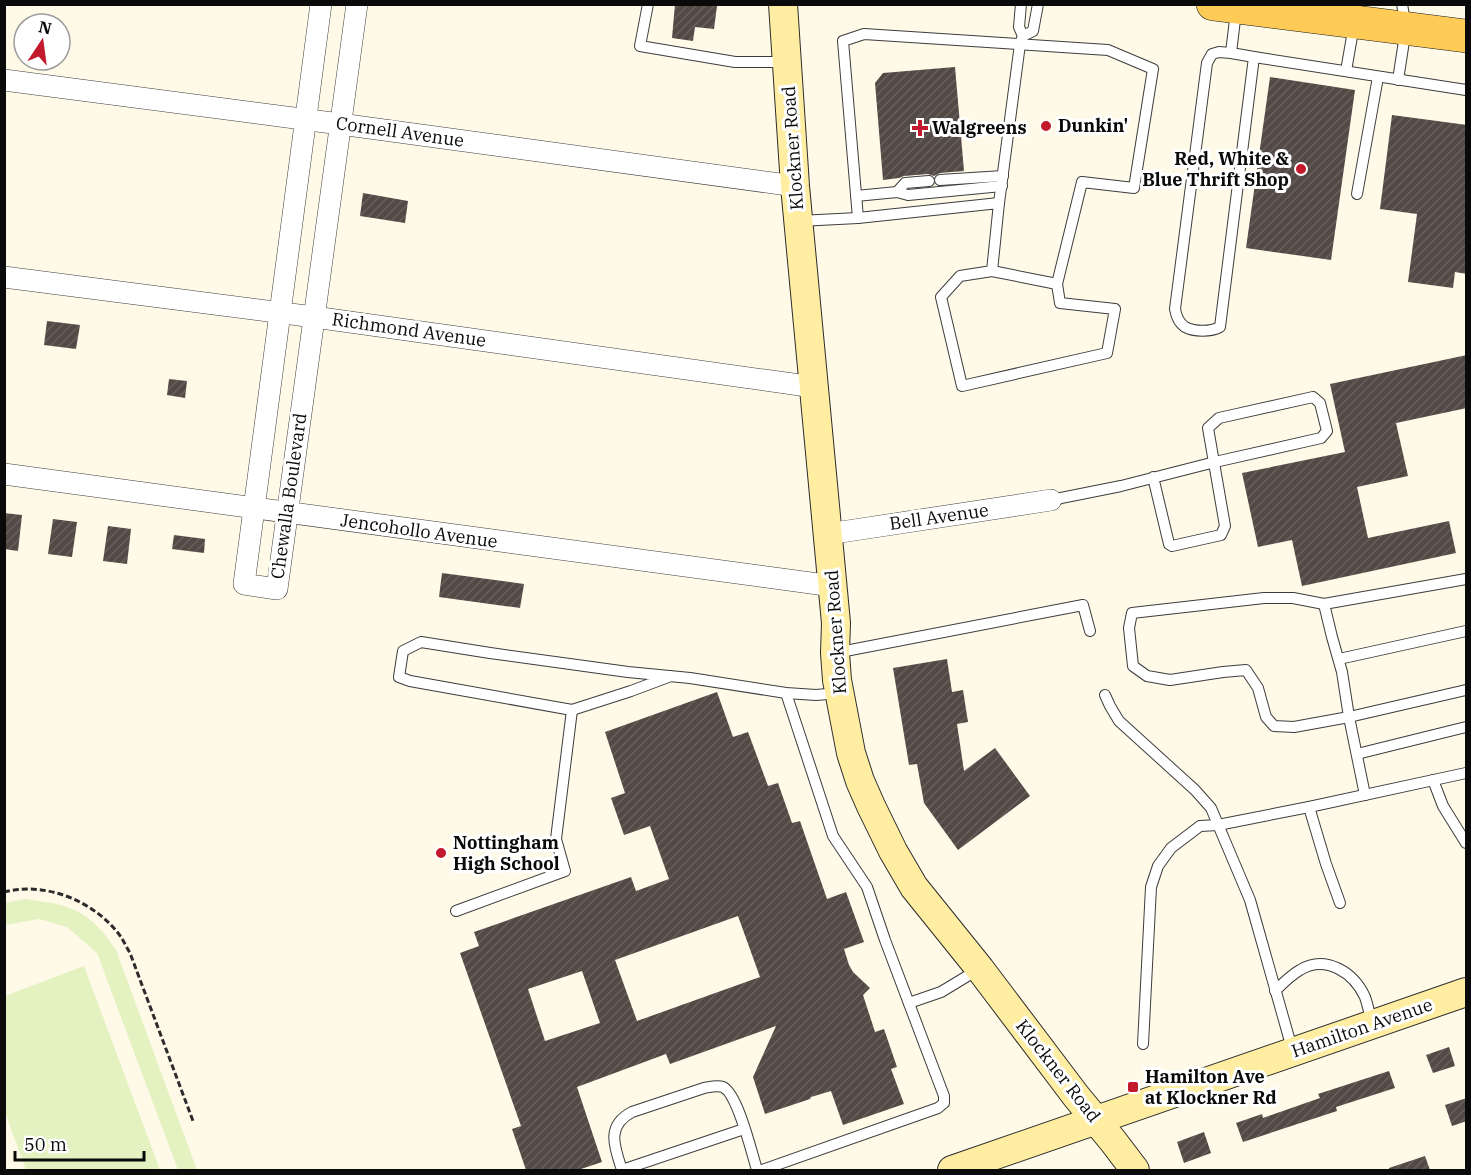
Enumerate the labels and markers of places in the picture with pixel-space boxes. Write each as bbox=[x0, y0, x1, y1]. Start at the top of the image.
place label: Dunkin' bbox=[1058, 114, 1128, 137]
place label: Walgreens bbox=[932, 116, 1027, 139]
marker: Dunkin' bbox=[1039, 119, 1053, 133]
marker: Walgreens bbox=[913, 121, 927, 135]
place label: Red, White & Blue Thrift Shop bbox=[1142, 147, 1290, 191]
marker: Red, White & Blue Thrift Shop bbox=[1294, 162, 1308, 176]
place label: Nottingham High School bbox=[453, 831, 560, 875]
marker: Nottingham High School bbox=[434, 846, 448, 860]
place label: Hamilton Ave at Klockner Rd bbox=[1145, 1065, 1277, 1109]
marker: Hamilton Ave at Klockner Rd bbox=[1126, 1080, 1140, 1094]

